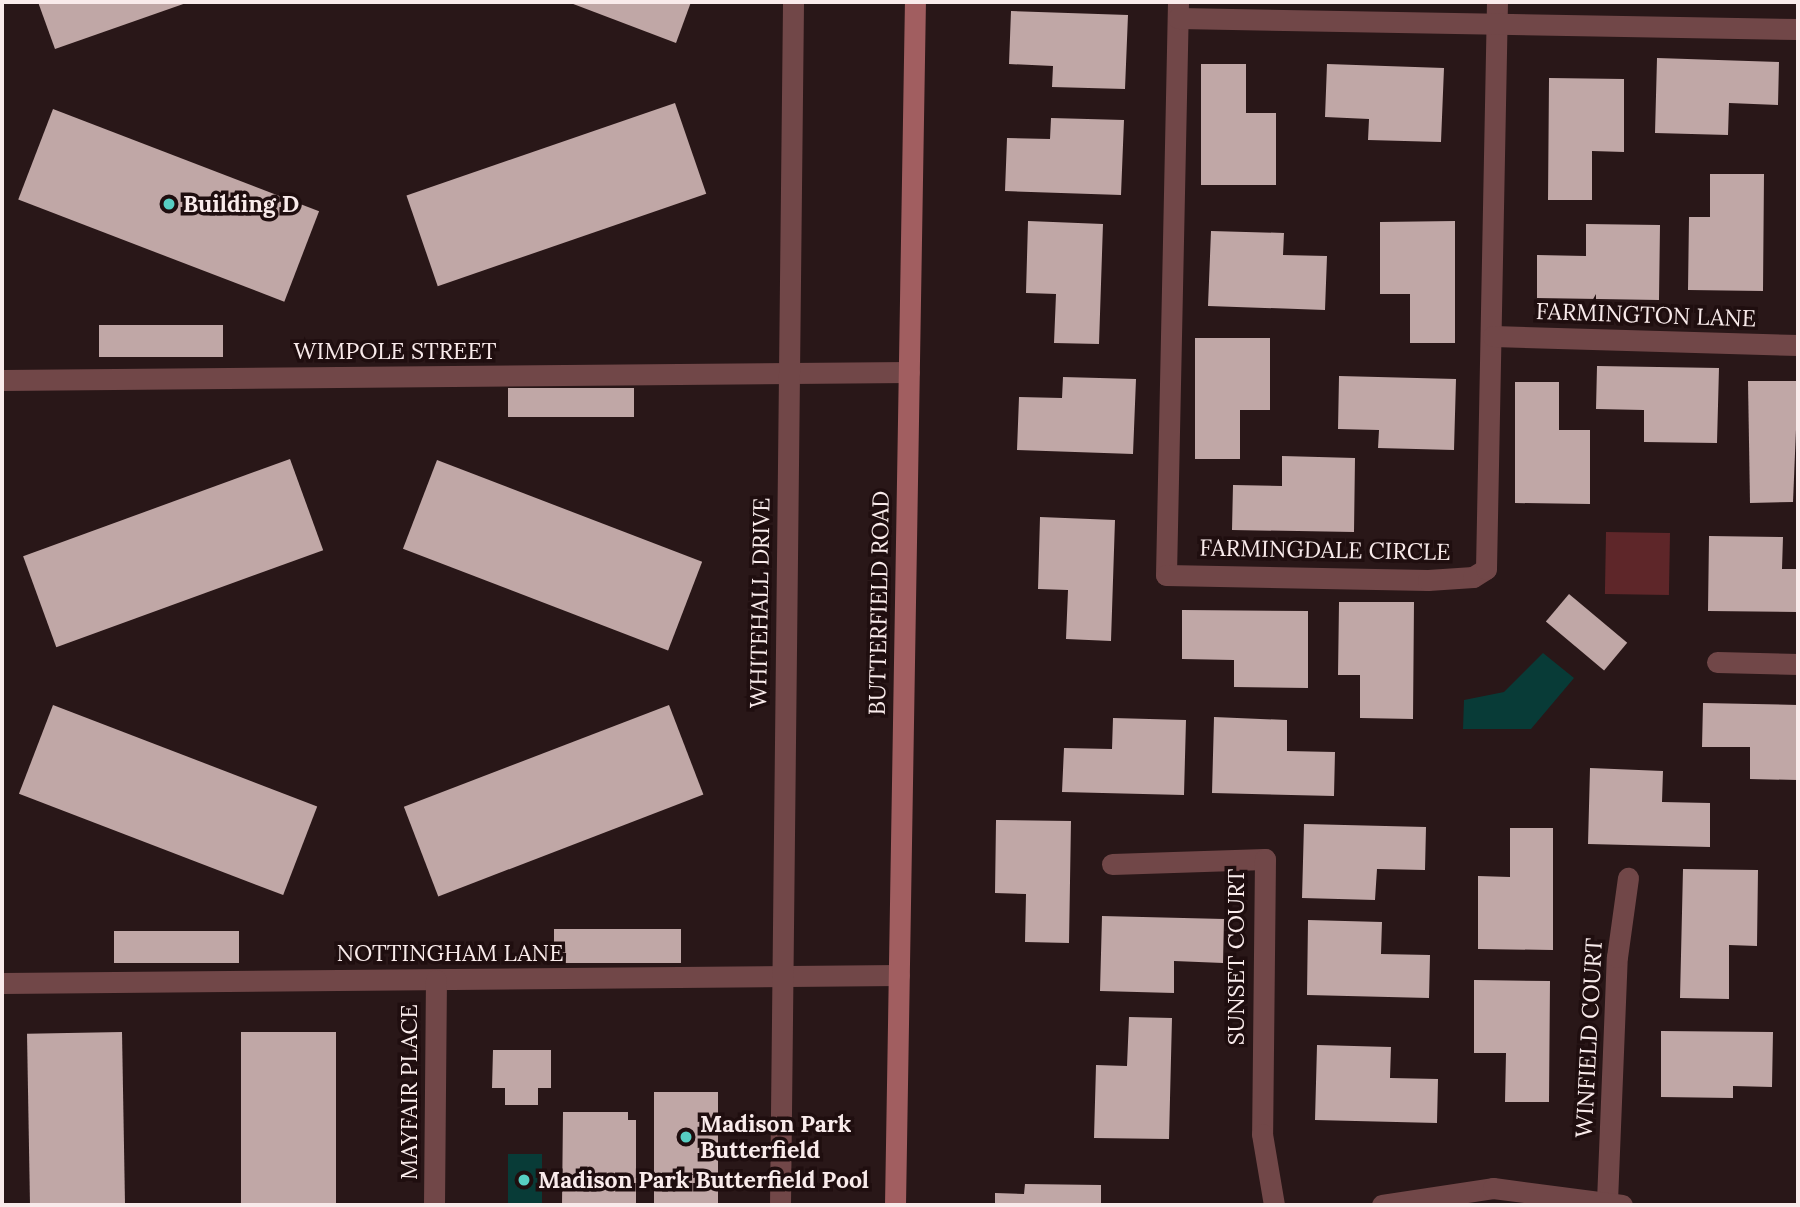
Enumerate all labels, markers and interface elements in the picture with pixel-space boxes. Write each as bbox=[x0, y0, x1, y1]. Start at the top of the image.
place label: Building D bbox=[183, 190, 299, 218]
marker: Building D bbox=[161, 196, 177, 212]
street label: FARMINGTON LANE bbox=[1535, 297, 1757, 333]
street label: WIMPOLE STREET bbox=[294, 337, 496, 365]
street label: BUTTERFIELD ROAD bbox=[863, 490, 895, 716]
street label: WHITEHALL DRIVE bbox=[744, 497, 776, 709]
street label: FARMINGDALE CIRCLE bbox=[1199, 534, 1451, 566]
street label: SUNSET COURT bbox=[1222, 869, 1250, 1045]
street label: WINFIELD COURT bbox=[1570, 937, 1608, 1139]
street label: NOTTINGHAM LANE bbox=[337, 939, 563, 967]
street label: MAYFAIR PLACE bbox=[395, 1004, 423, 1180]
place label: Madison Park Butterfield bbox=[700, 1110, 851, 1164]
marker: Madison Park Butterfield bbox=[678, 1129, 694, 1145]
place label: Madison Park Butterfield Pool bbox=[538, 1166, 869, 1194]
marker: Madison Park Butterfield Pool bbox=[516, 1172, 532, 1188]

